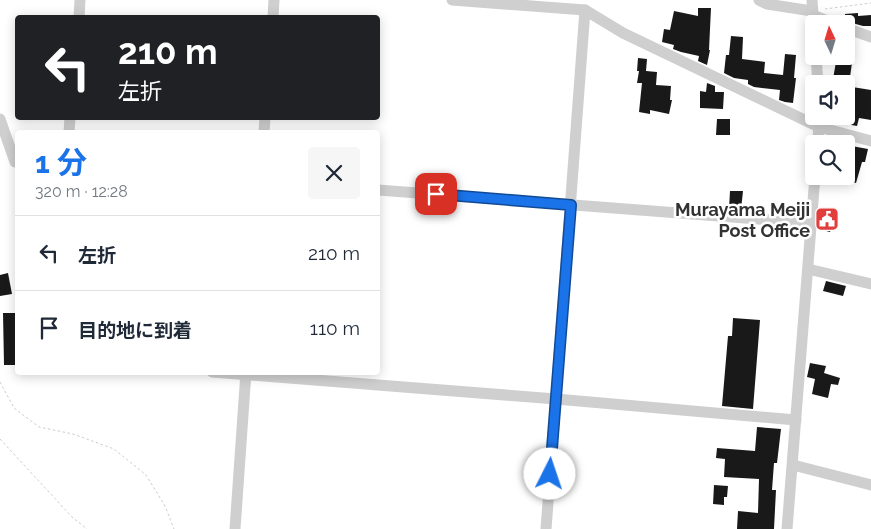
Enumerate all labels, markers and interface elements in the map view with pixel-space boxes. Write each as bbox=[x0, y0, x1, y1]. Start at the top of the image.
north arrow bbox=[805, 15, 855, 65]
map controls bbox=[805, 15, 855, 185]
text: 210 m bbox=[118, 31, 218, 72]
icon: left bbox=[35, 35, 100, 100]
button: sound bbox=[805, 75, 855, 125]
text: 左折 bbox=[118, 78, 162, 104]
button: search bbox=[805, 135, 855, 185]
text: 1 分 bbox=[35, 145, 87, 180]
button: close bbox=[308, 147, 360, 199]
pin bbox=[415, 173, 457, 215]
icon: arrive bbox=[422, 180, 450, 208]
text: 320 m · 12:28 bbox=[35, 182, 128, 201]
place label: Murayama Meiji Post Office bbox=[675, 199, 810, 241]
public building icon: Murayama Meiji Post Office bbox=[814, 206, 840, 232]
icon: left bbox=[35, 239, 63, 267]
text: 210 m bbox=[308, 242, 360, 264]
text: 左折 bbox=[78, 244, 116, 266]
icon: arrive bbox=[35, 314, 63, 342]
text: 110 m bbox=[310, 317, 360, 339]
text: 目的地に到着 bbox=[78, 319, 192, 341]
position arrow bbox=[523, 447, 575, 499]

